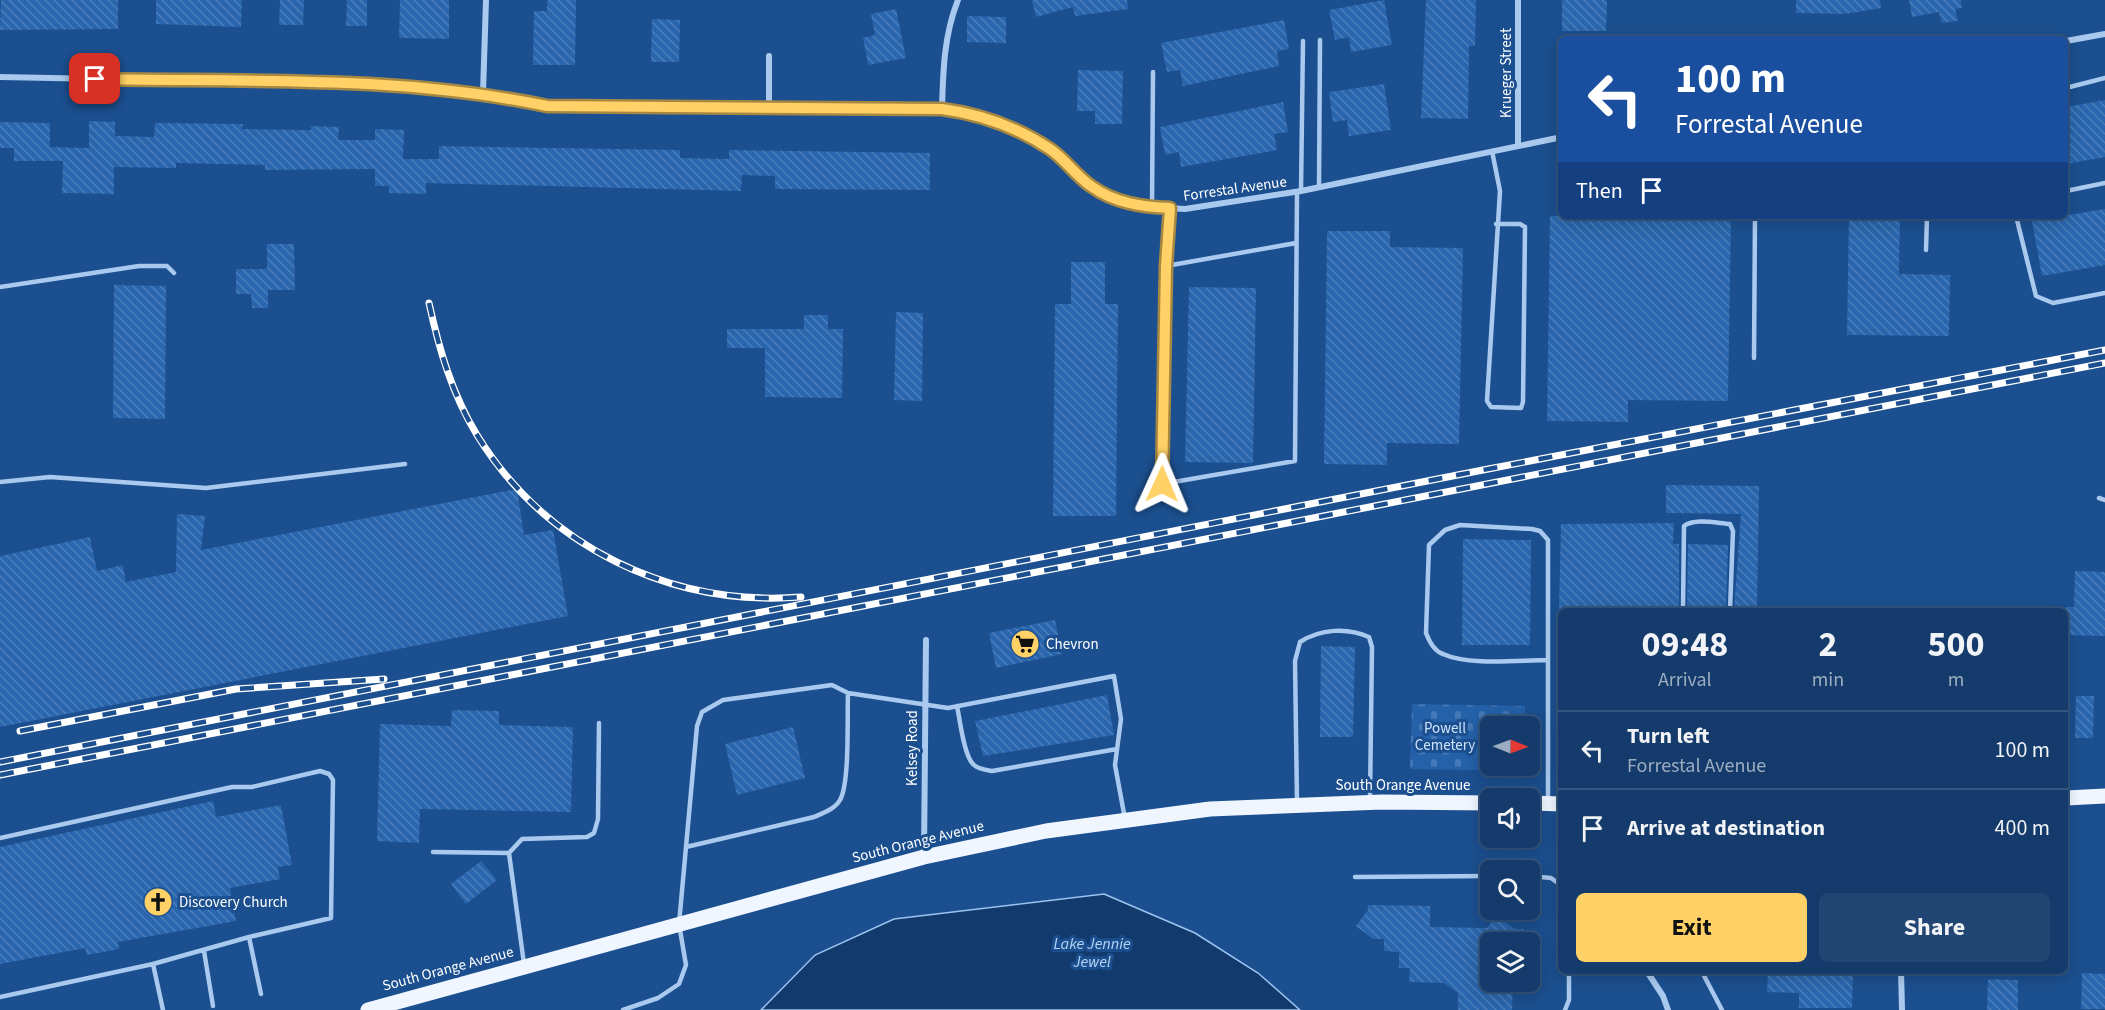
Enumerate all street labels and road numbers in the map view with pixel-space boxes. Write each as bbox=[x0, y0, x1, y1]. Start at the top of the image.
street label: Krueger Street bbox=[1496, 28, 1517, 118]
street label: Forrestal Avenue bbox=[1182, 171, 1288, 207]
street label: Kelsey Road bbox=[902, 710, 923, 786]
street label: South Orange Avenue bbox=[1335, 775, 1471, 796]
street label: South Orange Avenue bbox=[850, 815, 986, 869]
street label: South Orange Avenue bbox=[380, 941, 516, 997]

